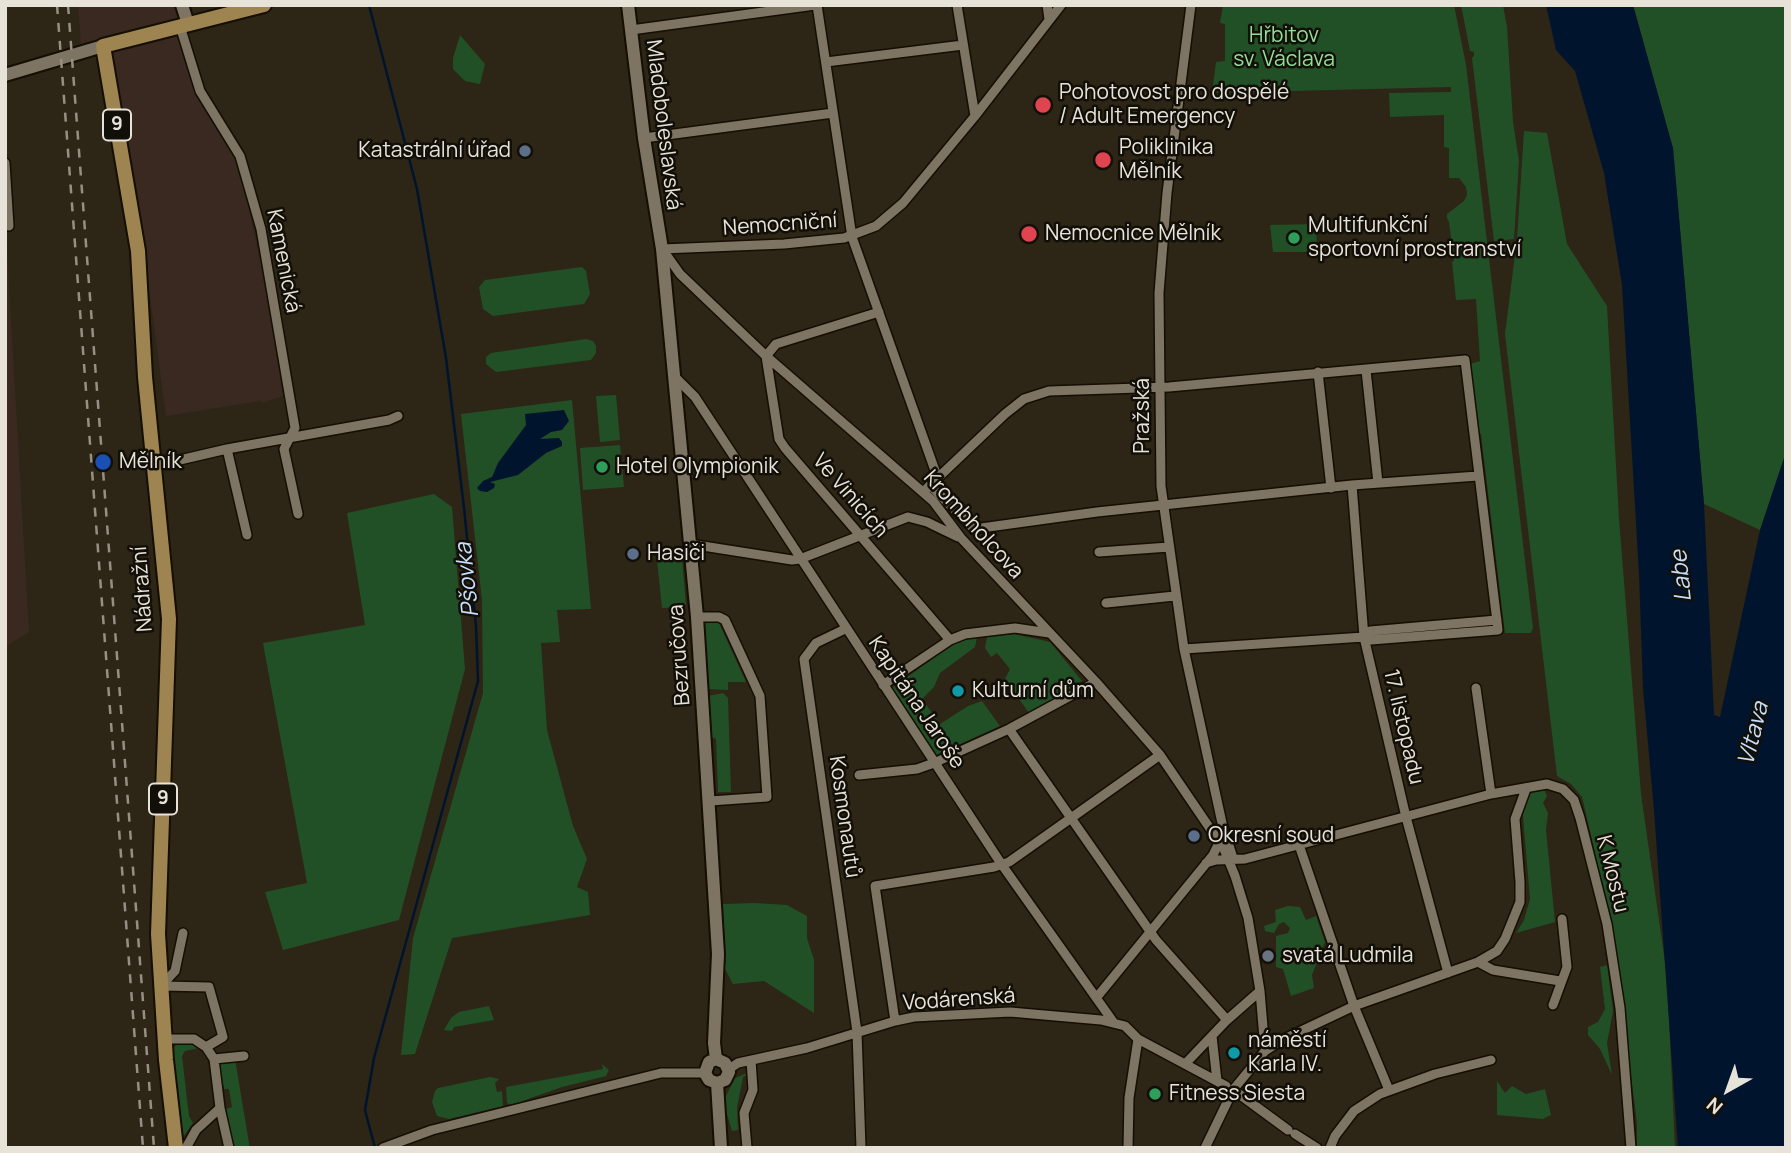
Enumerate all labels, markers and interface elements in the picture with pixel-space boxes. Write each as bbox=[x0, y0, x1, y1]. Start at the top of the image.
park label: Hřbitov sv. Václava bbox=[1233, 23, 1335, 73]
street label: Mladoboleslavská bbox=[640, 38, 686, 212]
place label: Pohotovost pro dospělé / Adult Emergency bbox=[1059, 80, 1289, 130]
marker: Pohotovost pro dospělé / Adult Emergency bbox=[1033, 95, 1053, 115]
road number: 9 bbox=[103, 110, 131, 140]
place label: Poliklinika Mělník bbox=[1119, 135, 1214, 185]
place label: Katastrální úřad bbox=[358, 138, 511, 164]
marker: Katastrální úřad bbox=[517, 143, 533, 159]
marker: Poliklinika Mělník bbox=[1093, 150, 1113, 170]
street label: Kamenická bbox=[261, 207, 305, 315]
street label: Nemocniční bbox=[722, 208, 838, 242]
place label: Multifunkční sportovní prostranství bbox=[1308, 213, 1522, 263]
place label: Nemocnice Mělník bbox=[1045, 221, 1221, 247]
marker: Nemocnice Mělník bbox=[1019, 224, 1039, 244]
marker: Multifunkční sportovní prostranství bbox=[1286, 230, 1302, 246]
street label: Pražská bbox=[1130, 378, 1156, 454]
place label: Mělník bbox=[119, 449, 182, 475]
street label: Ve Vinicích bbox=[807, 449, 893, 543]
marker: Mělník bbox=[93, 452, 113, 472]
place label: Hotel Olympionik bbox=[616, 454, 779, 480]
marker: Hotel Olympionik bbox=[594, 459, 610, 475]
street label: Krombholcova bbox=[918, 466, 1028, 584]
water label: Pšovka bbox=[450, 541, 486, 619]
place label: Hasiči bbox=[647, 541, 705, 567]
street label: Nádražní bbox=[127, 545, 159, 633]
marker: Hasiči bbox=[625, 546, 641, 562]
water label: Labe bbox=[1666, 549, 1698, 603]
street label: Bezručova bbox=[664, 604, 696, 706]
street label: Kapitána Jaroše bbox=[862, 632, 970, 774]
street label: 17. listopadu bbox=[1378, 667, 1428, 787]
place label: Kulturní dům bbox=[972, 678, 1094, 704]
marker: Kulturní dům bbox=[950, 683, 966, 699]
water label: Vltava bbox=[1733, 700, 1775, 768]
street label: Kosmonautů bbox=[823, 755, 865, 879]
road number: 9 bbox=[149, 784, 177, 814]
place label: Okresní soud bbox=[1208, 823, 1334, 849]
marker: Okresní soud bbox=[1186, 828, 1202, 844]
street label: K Mostu bbox=[1590, 833, 1634, 915]
place label: svatá Ludmila bbox=[1282, 943, 1414, 969]
marker: svatá Ludmila bbox=[1260, 948, 1276, 964]
street label: Vodárenská bbox=[902, 983, 1016, 1017]
place label: náměstí Karla IV. bbox=[1248, 1028, 1327, 1078]
marker: náměstí Karla IV. bbox=[1226, 1045, 1242, 1061]
north arrow bbox=[1693, 1055, 1763, 1125]
place label: Fitness Siesta bbox=[1169, 1081, 1305, 1107]
marker: Fitness Siesta bbox=[1147, 1086, 1163, 1102]
text: N bbox=[1701, 1092, 1728, 1120]

